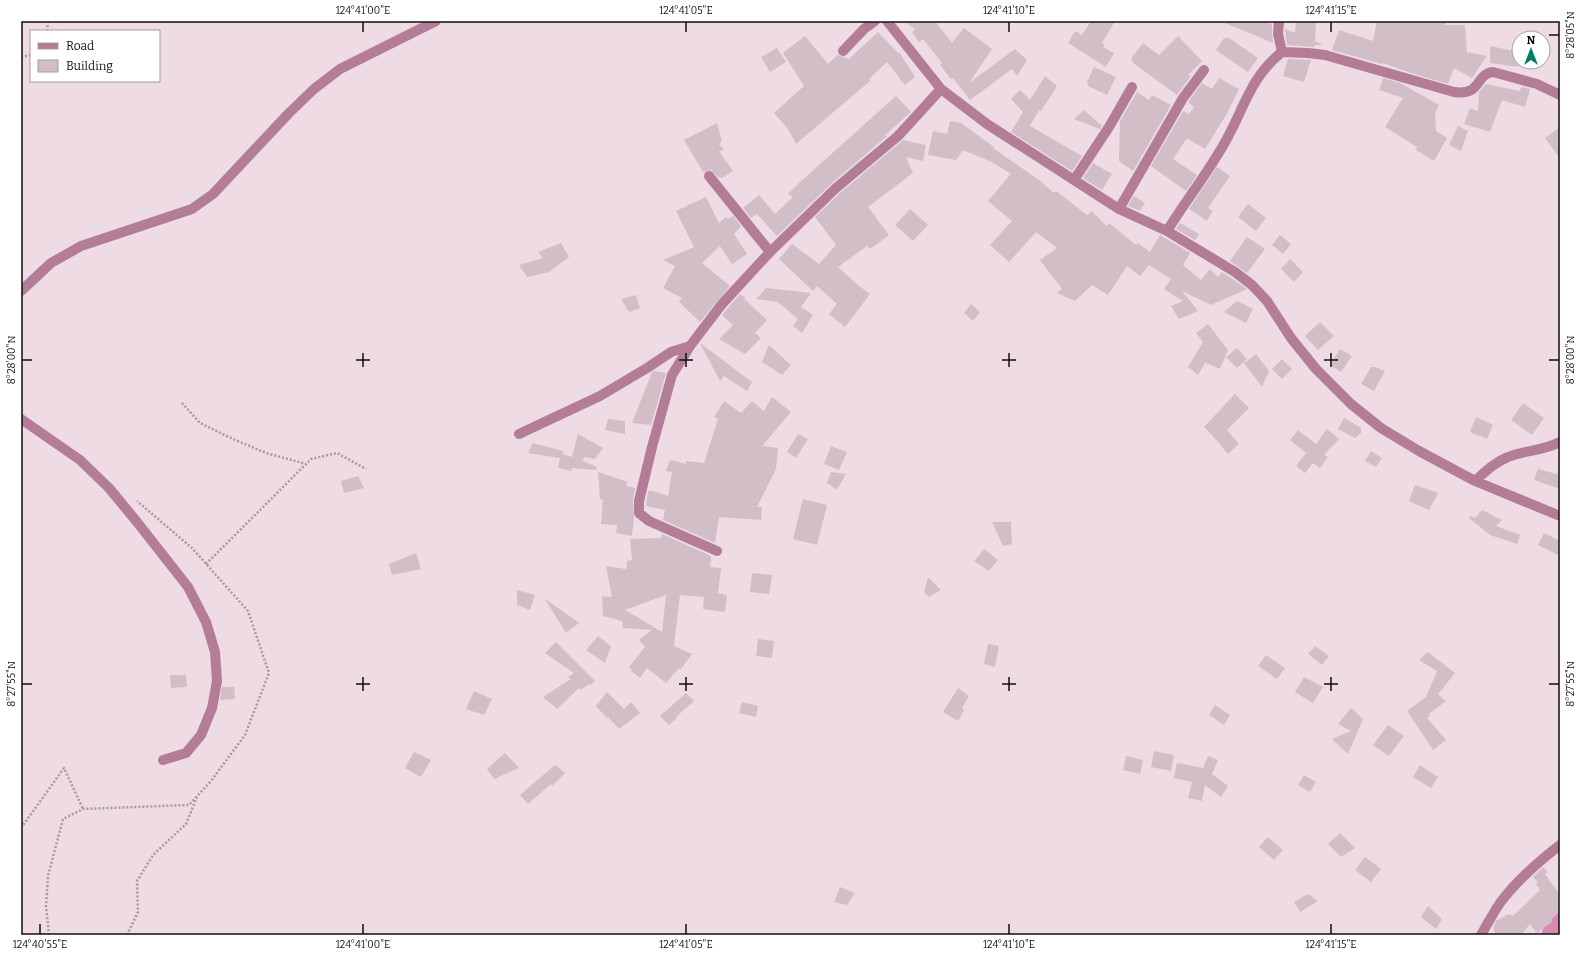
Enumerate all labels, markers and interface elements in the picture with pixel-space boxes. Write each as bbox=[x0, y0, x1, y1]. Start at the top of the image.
text: 124°41'00"E bbox=[336, 5, 390, 17]
text: 124°41'05"E bbox=[659, 5, 713, 17]
text: 124°41'10"E bbox=[983, 5, 1035, 17]
text: 124°41'15"E bbox=[1305, 5, 1357, 17]
text: 8°28'05"N bbox=[1565, 11, 1577, 59]
legend bbox=[30, 30, 160, 82]
north arrow bbox=[1511, 30, 1551, 70]
text: N bbox=[1527, 34, 1536, 47]
text: Road bbox=[66, 39, 94, 53]
text: Building bbox=[66, 59, 113, 73]
text: 8°28'00"N bbox=[6, 336, 18, 384]
text: 8°28'00"N bbox=[1565, 336, 1577, 384]
text: 8°27'55"N bbox=[6, 661, 18, 707]
text: 8°27'55"N bbox=[1565, 661, 1577, 707]
text: 124°40'55"E bbox=[13, 939, 67, 951]
text: 124°41'00"E bbox=[336, 939, 390, 951]
text: 124°41'05"E bbox=[659, 939, 713, 951]
text: 124°41'10"E bbox=[983, 939, 1035, 951]
text: 124°41'15"E bbox=[1305, 939, 1357, 951]

